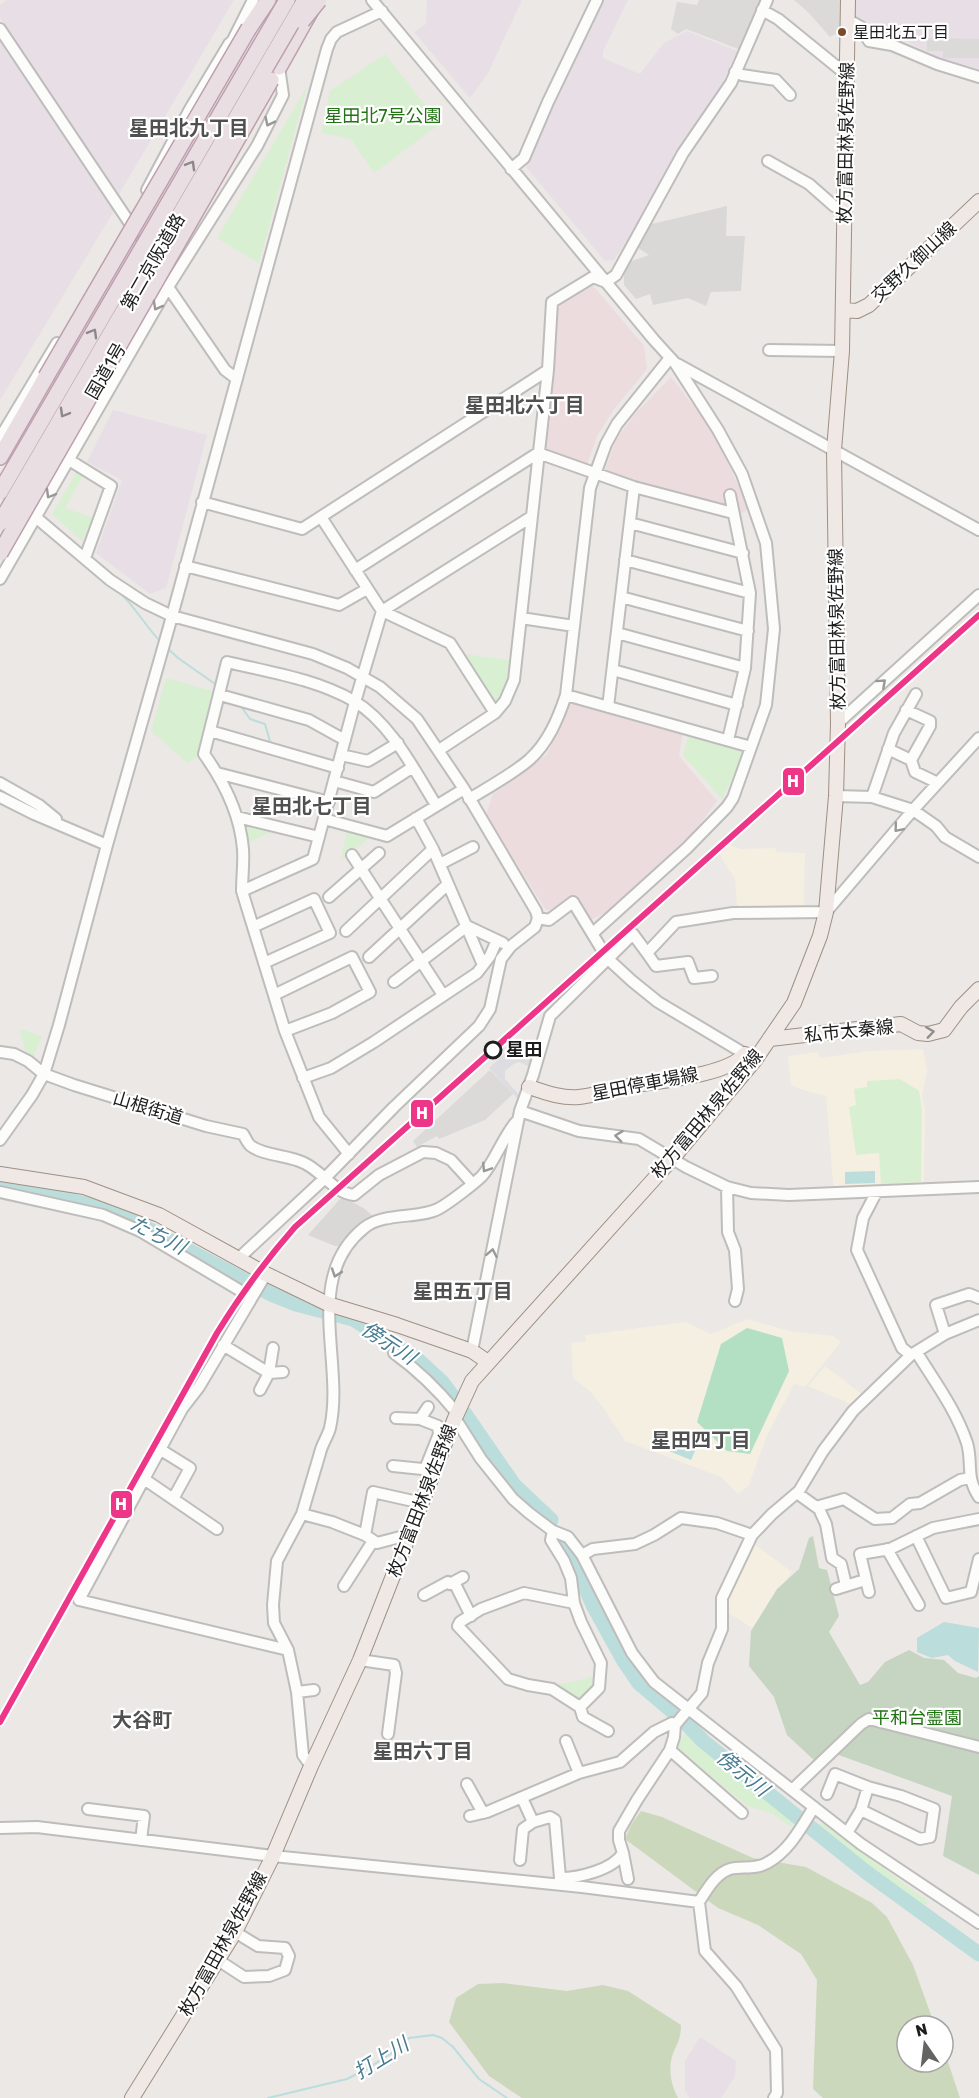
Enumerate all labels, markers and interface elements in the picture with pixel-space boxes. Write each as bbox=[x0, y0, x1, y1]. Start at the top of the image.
place label: 星田北五丁目 bbox=[853, 23, 949, 42]
marker: 星田北五丁目 bbox=[836, 26, 848, 38]
street label: 枚方富田林泉佐野線 bbox=[834, 62, 858, 224]
park label: 星田北7号公園 bbox=[324, 105, 442, 127]
one-way arrow bbox=[265, 115, 277, 126]
district label: 星田北九丁目 bbox=[129, 116, 249, 140]
one-way arrow bbox=[184, 160, 195, 171]
street label: 第二京阪道路 bbox=[116, 210, 190, 314]
street label: 交野久御山線 bbox=[867, 217, 961, 307]
one-way arrow bbox=[153, 300, 164, 310]
one-way arrow bbox=[85, 329, 97, 339]
street label: 国道1号 bbox=[81, 339, 131, 403]
district label: 星田北六丁目 bbox=[465, 393, 585, 417]
one-way arrow bbox=[60, 407, 72, 417]
one-way arrow bbox=[45, 487, 57, 498]
street label: 枚方富田林泉佐野線 bbox=[825, 548, 849, 710]
one-way arrow bbox=[875, 679, 885, 690]
line badge: H bbox=[782, 767, 805, 796]
text: H bbox=[787, 772, 799, 791]
district label: 星田北七丁目 bbox=[252, 794, 372, 818]
one-way arrow bbox=[894, 821, 905, 832]
street label: 私市太秦線 bbox=[803, 1015, 895, 1047]
one-way arrow bbox=[925, 1027, 935, 1039]
place label: 星田 bbox=[506, 1039, 542, 1061]
marker: 星田 bbox=[484, 1041, 502, 1059]
street label: 枚方富田林泉佐野線 bbox=[647, 1045, 767, 1183]
street label: 星田停車場線 bbox=[590, 1063, 700, 1105]
street label: 山根街道 bbox=[110, 1087, 186, 1129]
line badge: H bbox=[410, 1099, 434, 1128]
text: H bbox=[416, 1104, 428, 1123]
one-way arrow bbox=[614, 1130, 624, 1143]
one-way arrow bbox=[482, 1162, 494, 1172]
water label: たち川 bbox=[126, 1211, 192, 1260]
one-way arrow bbox=[485, 1248, 498, 1258]
one-way arrow bbox=[330, 1267, 343, 1278]
district label: 星田五丁目 bbox=[413, 1279, 513, 1303]
water label: 傍示川 bbox=[357, 1317, 422, 1370]
street label: 枚方富田林泉佐野線 bbox=[383, 1421, 461, 1581]
district label: 星田四丁目 bbox=[651, 1428, 751, 1452]
line badge: H bbox=[110, 1490, 133, 1519]
text: H bbox=[115, 1495, 127, 1514]
park label: 平和台霊園 bbox=[872, 1707, 962, 1729]
district label: 大谷町 bbox=[112, 1708, 172, 1732]
district label: 星田六丁目 bbox=[373, 1739, 473, 1763]
water label: 傍示川 bbox=[712, 1745, 775, 1802]
street label: 枚方富田林泉佐野線 bbox=[174, 1868, 272, 2020]
north arrow bbox=[895, 2014, 955, 2074]
text: N bbox=[914, 2019, 929, 2041]
water label: 打上川 bbox=[349, 2031, 414, 2084]

